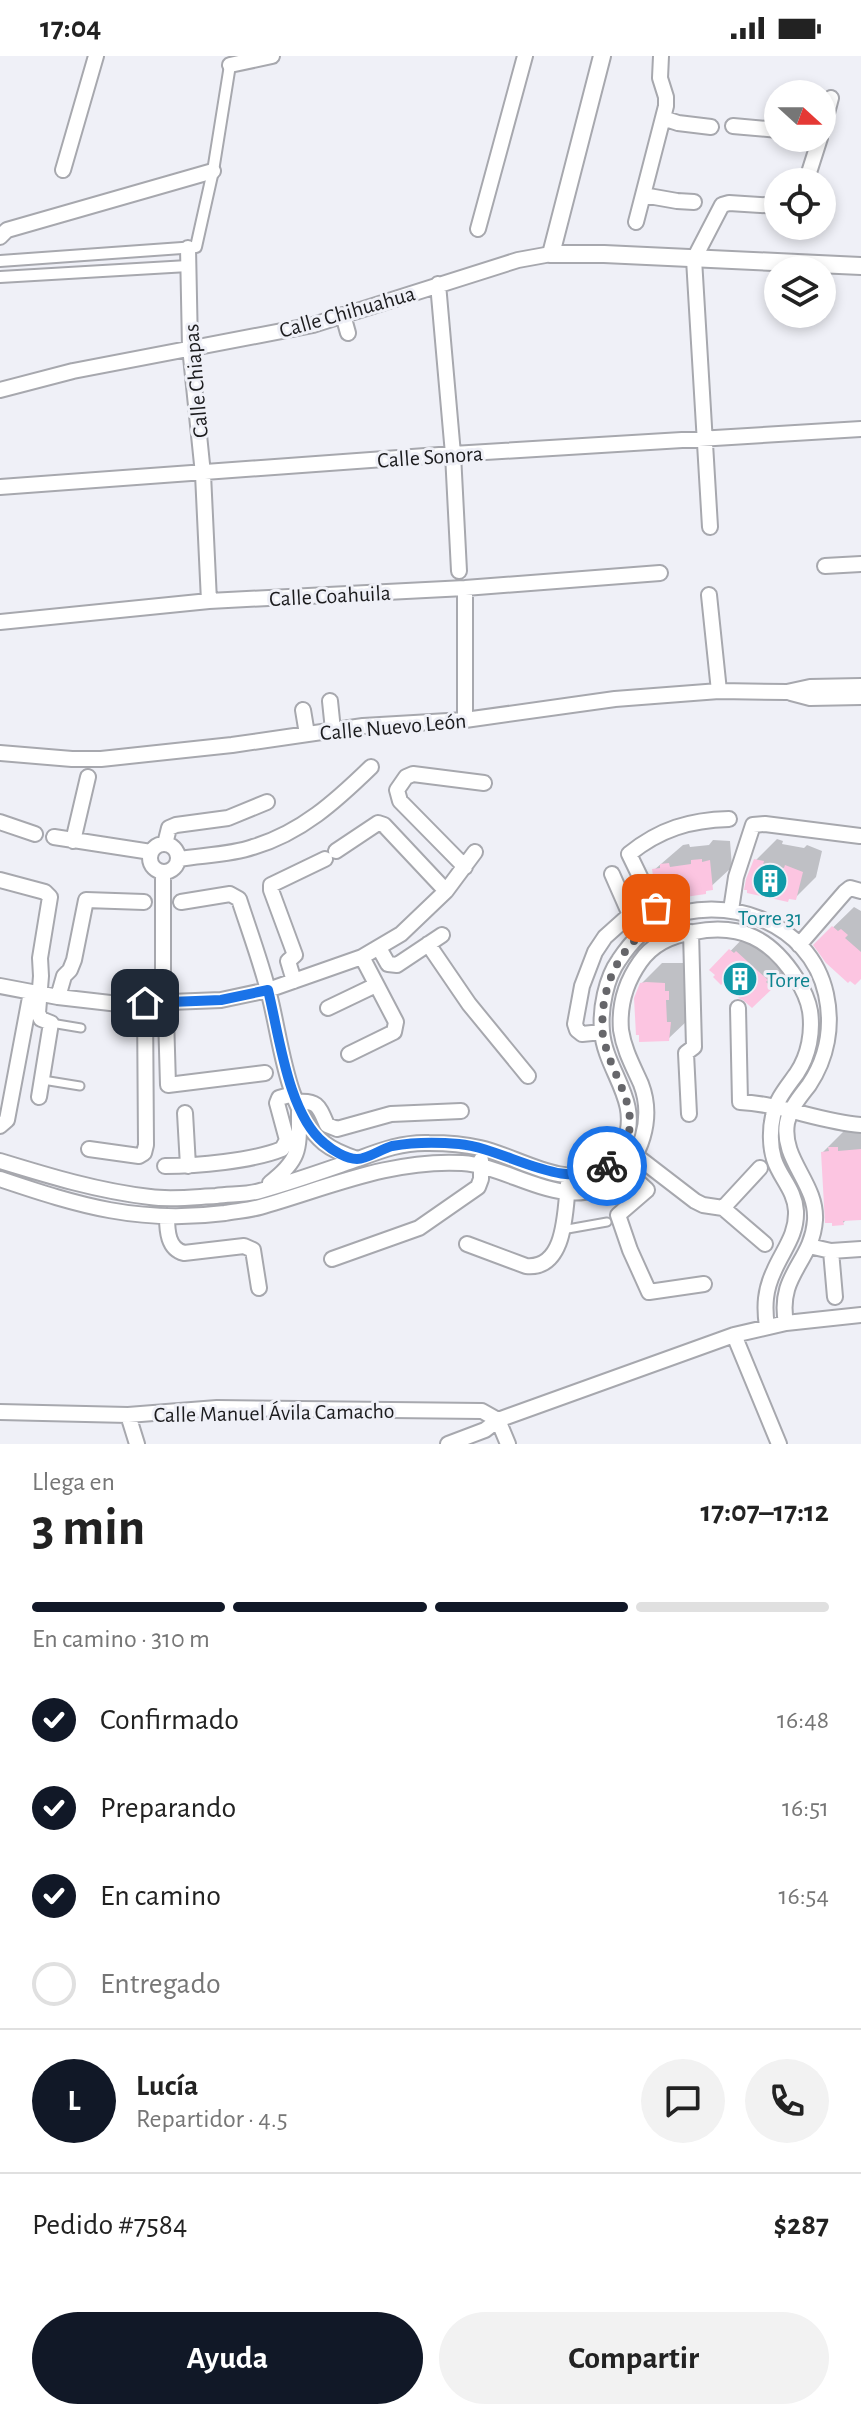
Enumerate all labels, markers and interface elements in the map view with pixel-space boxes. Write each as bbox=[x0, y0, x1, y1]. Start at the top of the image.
text: 17:04 bbox=[40, 13, 101, 43]
north arrow bbox=[764, 80, 836, 152]
map controls bbox=[764, 80, 836, 328]
button: locate bbox=[764, 168, 836, 240]
button: layers bbox=[764, 256, 836, 328]
street label: Calle Chihuahua bbox=[277, 282, 418, 342]
street label: Calle Chiapas bbox=[180, 323, 212, 439]
street label: Calle Sonora bbox=[377, 442, 484, 472]
street label: Calle Coahuila bbox=[269, 582, 391, 610]
street label: Calle Nuevo León bbox=[319, 710, 467, 744]
building icon: Torre 31 bbox=[751, 862, 789, 900]
pin bbox=[622, 874, 690, 942]
icon: bag bbox=[634, 886, 678, 930]
place label: Torre 31 bbox=[738, 907, 802, 929]
building icon: Torre bbox=[721, 960, 759, 998]
pin bbox=[111, 969, 179, 1037]
place label: Torre bbox=[766, 969, 810, 991]
icon: home bbox=[123, 981, 167, 1025]
courier bbox=[567, 1126, 647, 1206]
icon: bike bbox=[585, 1144, 629, 1188]
street label: Calle Manuel Ávila Camacho bbox=[153, 1399, 395, 1426]
text: Llega en bbox=[32, 1469, 115, 1495]
text: 17:07–17:12 bbox=[700, 1497, 829, 1527]
text: 3 min bbox=[32, 1502, 145, 1554]
text: En camino · 310 m bbox=[32, 1626, 210, 1652]
icon: check bbox=[32, 1698, 76, 1742]
text: Confirmado bbox=[100, 1705, 239, 1735]
text: 16:48 bbox=[777, 1707, 829, 1733]
icon: check bbox=[32, 1786, 76, 1830]
text: Preparando bbox=[100, 1793, 236, 1823]
text: 16:51 bbox=[782, 1795, 829, 1821]
icon: check bbox=[32, 1874, 76, 1918]
text: En camino bbox=[100, 1881, 221, 1911]
text: 16:54 bbox=[779, 1883, 829, 1909]
text: Entregado bbox=[100, 1969, 221, 1999]
button: chat bbox=[641, 2059, 725, 2143]
button: phone bbox=[745, 2059, 829, 2143]
text: Lucía bbox=[136, 2071, 198, 2101]
text: L bbox=[68, 2086, 81, 2116]
text: Repartidor · 4.5 bbox=[136, 2106, 288, 2132]
text: Pedido #7584 bbox=[32, 2210, 187, 2240]
text: $287 bbox=[774, 2210, 829, 2240]
button: Ayuda bbox=[32, 2312, 423, 2404]
button: Compartir bbox=[439, 2312, 829, 2404]

